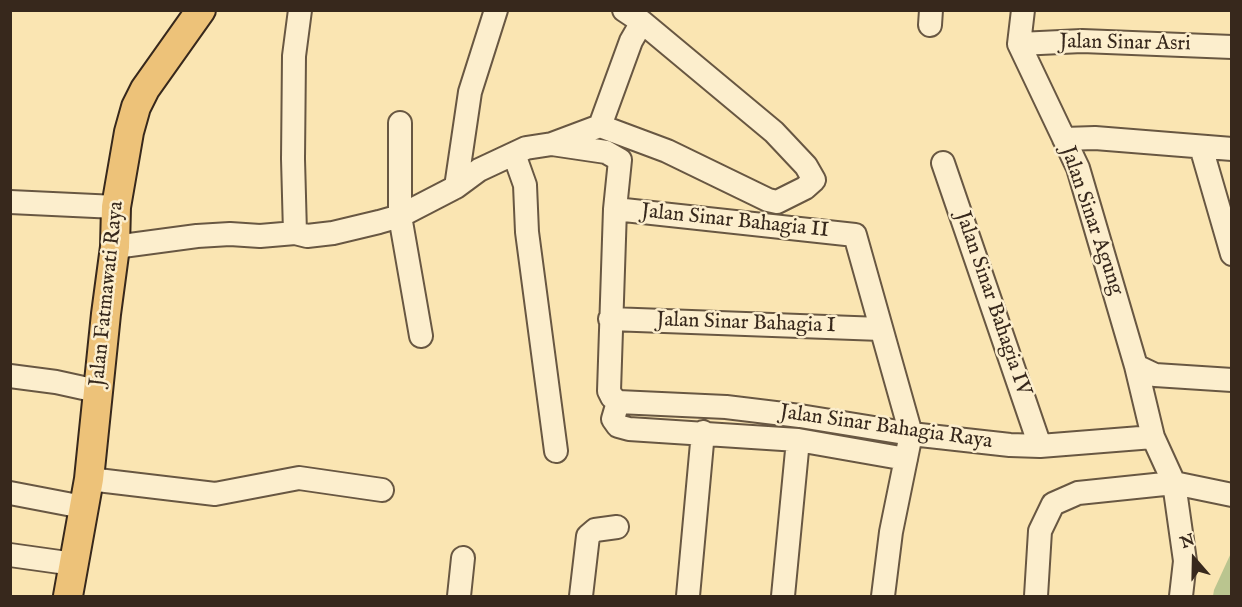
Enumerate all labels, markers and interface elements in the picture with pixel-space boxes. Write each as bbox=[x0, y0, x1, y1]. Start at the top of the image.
street label: Jalan Sinar Asri bbox=[1059, 30, 1191, 58]
street label: Jalan Sinar Agung bbox=[1054, 143, 1128, 299]
street label: Jalan Fatmawati Raya bbox=[86, 200, 130, 388]
street label: Jalan Sinar Bahagia II bbox=[640, 200, 830, 244]
street label: Jalan Sinar Bahagia IV bbox=[949, 209, 1035, 399]
street label: Jalan Sinar Bahagia I bbox=[656, 308, 836, 340]
street label: Jalan Sinar Bahagia Raya bbox=[778, 401, 994, 455]
north arrow bbox=[1164, 529, 1224, 589]
text: N bbox=[1178, 530, 1198, 554]

